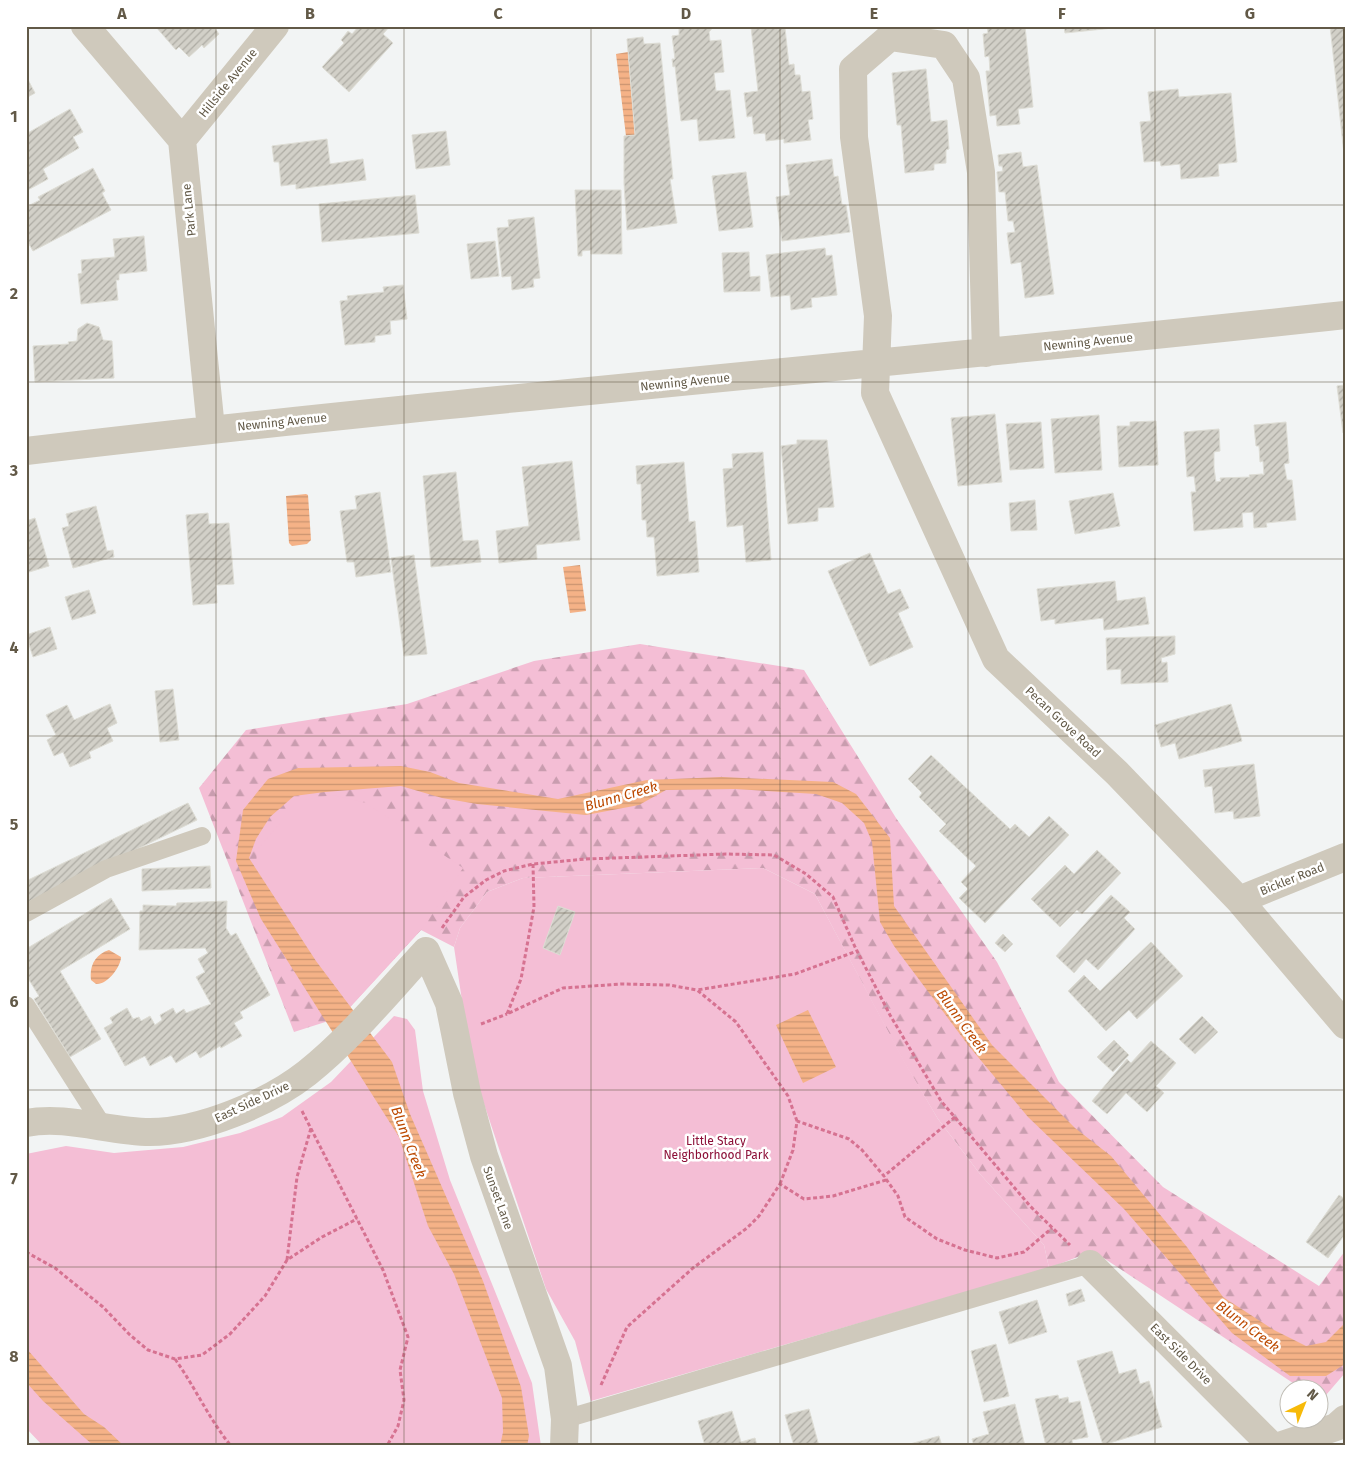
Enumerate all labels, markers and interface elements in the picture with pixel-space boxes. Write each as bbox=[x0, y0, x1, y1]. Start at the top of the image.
text: A bbox=[116, 4, 127, 23]
text: B bbox=[305, 4, 315, 23]
text: C bbox=[493, 4, 503, 23]
text: D bbox=[681, 4, 691, 23]
text: E bbox=[870, 4, 878, 23]
text: F bbox=[1058, 4, 1066, 23]
text: G bbox=[1245, 4, 1255, 23]
street label: Hillside Avenue bbox=[196, 46, 260, 120]
text: 1 bbox=[10, 107, 18, 126]
street label: Park Lane bbox=[179, 183, 199, 237]
text: 2 bbox=[10, 284, 18, 303]
street label: Newning Avenue bbox=[1042, 330, 1134, 354]
street label: Newning Avenue bbox=[639, 370, 731, 394]
street label: Newning Avenue bbox=[236, 410, 328, 434]
text: 3 bbox=[9, 461, 18, 480]
text: 4 bbox=[9, 638, 19, 657]
street label: Pecan Grove Road bbox=[1023, 684, 1103, 760]
water label: Blunn Creek bbox=[583, 778, 660, 815]
text: 5 bbox=[10, 815, 19, 834]
street label: Bickler Road bbox=[1258, 860, 1326, 898]
water label: Blunn Creek bbox=[933, 986, 991, 1057]
text: 6 bbox=[9, 992, 19, 1011]
street label: East Side Drive bbox=[212, 1079, 292, 1125]
water label: Blunn Creek bbox=[387, 1104, 430, 1181]
park label: Little Stacy Neighborhood Park bbox=[663, 1134, 769, 1162]
street label: Sunset Lane bbox=[480, 1165, 516, 1231]
text: 7 bbox=[10, 1169, 18, 1188]
water label: Blunn Creek bbox=[1213, 1297, 1283, 1356]
street label: East Side Drive bbox=[1147, 1320, 1215, 1388]
text: 8 bbox=[9, 1347, 19, 1366]
north arrow bbox=[1278, 1380, 1328, 1430]
text: N bbox=[1303, 1385, 1322, 1404]

